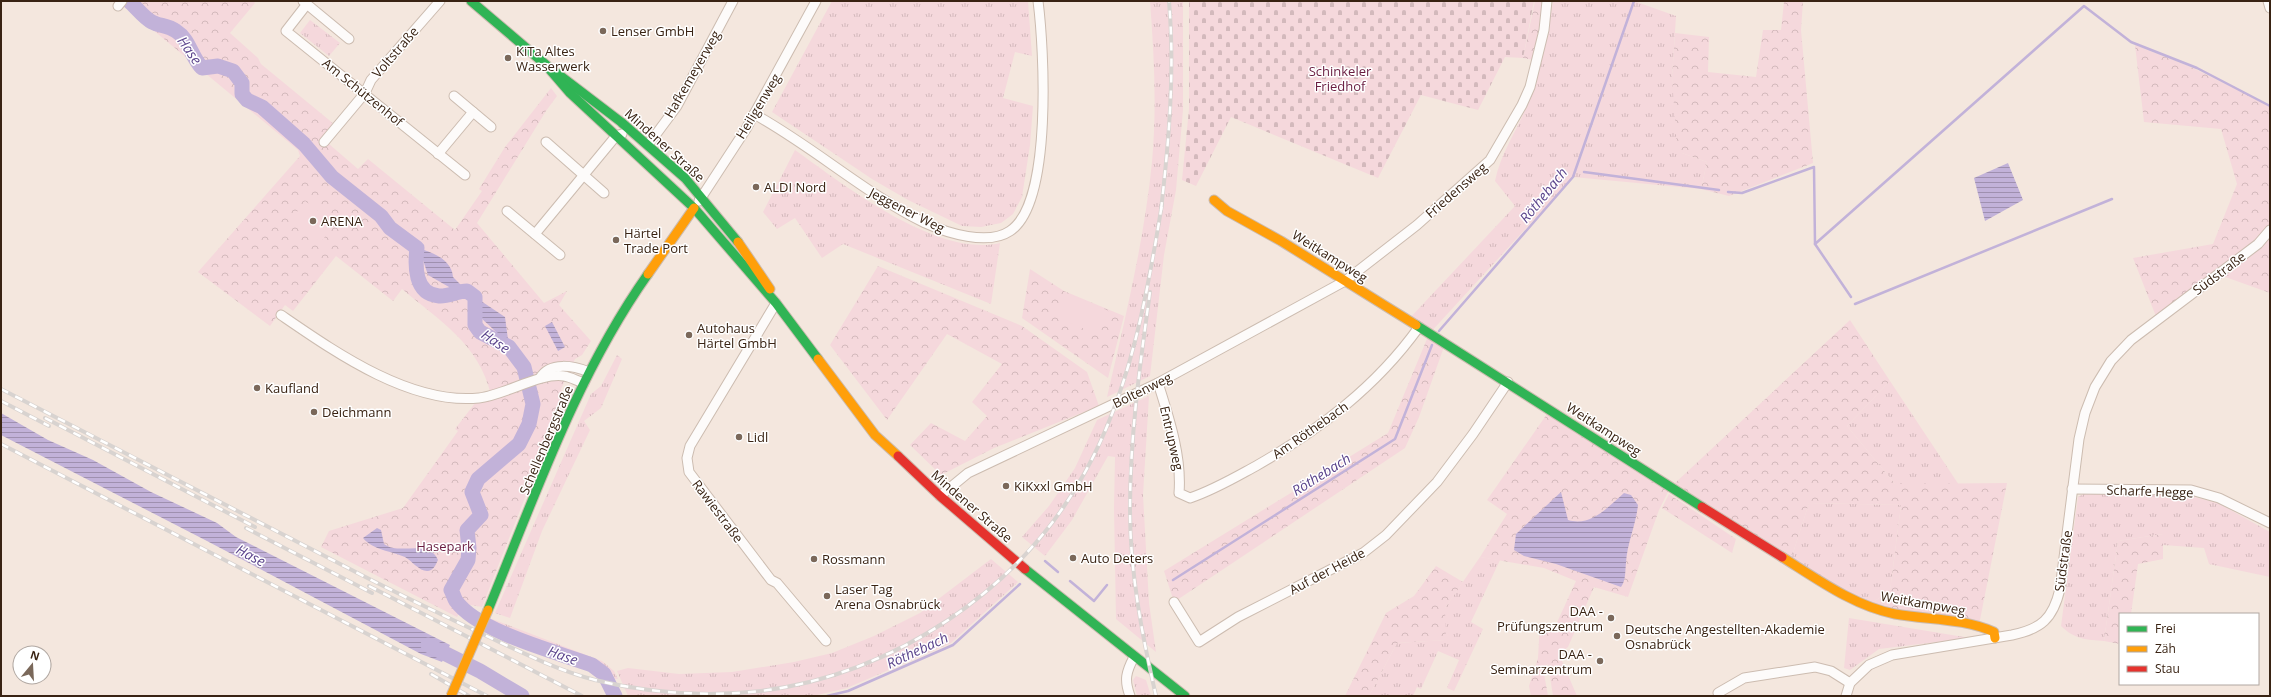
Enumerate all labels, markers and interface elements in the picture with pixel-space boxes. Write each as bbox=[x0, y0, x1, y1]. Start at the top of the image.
place label: Lenser GmbH bbox=[611, 22, 694, 40]
street label: Voltstraße bbox=[368, 23, 422, 81]
marker: Lenser GmbH bbox=[598, 26, 608, 36]
street label: Hafkemeyerweg bbox=[660, 27, 724, 121]
water label: Hase bbox=[173, 32, 207, 68]
place label: KiTa Altes Wasserwerk bbox=[516, 42, 590, 75]
marker: KiTa Altes Wasserwerk bbox=[503, 53, 513, 63]
street label: Am Schützenhof bbox=[319, 54, 408, 131]
park label: Schinkeler Friedhof bbox=[1309, 62, 1372, 95]
street label: Heiligenweg bbox=[731, 70, 785, 142]
street label: Mindener Straße bbox=[621, 104, 709, 186]
street label: Friedensweg bbox=[1421, 158, 1491, 222]
water label: Röthebach bbox=[1515, 163, 1571, 227]
place label: ALDI Nord bbox=[764, 178, 826, 196]
marker: ALDI Nord bbox=[751, 182, 761, 192]
street label: Jeggener Weg bbox=[864, 182, 948, 237]
place label: ARENA bbox=[321, 212, 363, 230]
marker: ARENA bbox=[308, 216, 318, 226]
place label: Härtel Trade Port bbox=[624, 224, 688, 257]
street label: Weitkampweg bbox=[1289, 226, 1371, 286]
marker: Härtel Trade Port bbox=[611, 235, 621, 245]
street label: Südstraße bbox=[2189, 247, 2249, 299]
place label: Autohaus Härtel GmbH bbox=[697, 319, 777, 352]
water label: Hase bbox=[478, 325, 514, 357]
marker: Autohaus Härtel GmbH bbox=[684, 330, 694, 340]
street label: Boltenweg bbox=[1109, 368, 1175, 412]
place label: Kaufland bbox=[265, 379, 319, 397]
marker: Kaufland bbox=[252, 383, 262, 393]
street label: Schellenbergstraße bbox=[515, 383, 577, 497]
street label: Am Röthebach bbox=[1268, 397, 1352, 463]
street label: Weitkampweg bbox=[1563, 398, 1645, 460]
place label: Deichmann bbox=[322, 403, 391, 421]
street label: Entrupweg bbox=[1156, 404, 1188, 472]
marker: Deichmann bbox=[309, 407, 319, 417]
place label: Lidl bbox=[747, 428, 768, 446]
marker: Lidl bbox=[734, 432, 744, 442]
water label: Röthebach bbox=[1288, 448, 1354, 500]
street label: Mindener Straße bbox=[928, 466, 1016, 546]
street label: Rawiestraße bbox=[688, 476, 748, 546]
place label: KiKxxl GmbH bbox=[1014, 477, 1093, 495]
street label: Scharfe Hegge bbox=[2106, 480, 2194, 502]
marker: KiKxxl GmbH bbox=[1001, 481, 1011, 491]
street label: Südstraße bbox=[2050, 529, 2076, 593]
park label: Hasepark bbox=[416, 537, 474, 555]
water label: Hase bbox=[233, 539, 269, 571]
street label: Auf der Heide bbox=[1286, 543, 1368, 599]
place label: Auto Deters bbox=[1081, 549, 1153, 567]
place label: Rossmann bbox=[822, 550, 885, 568]
marker: Auto Deters bbox=[1068, 553, 1078, 563]
marker: Rossmann bbox=[809, 554, 819, 564]
place label: Laser Tag Arena Osnabrück bbox=[835, 580, 940, 613]
street label: Weitkampweg bbox=[1879, 587, 1967, 619]
marker: Laser Tag Arena Osnabrück bbox=[822, 591, 832, 601]
place label: DAA - Prüfungszentrum bbox=[1497, 602, 1603, 635]
marker: DAA - Prüfungszentrum bbox=[1606, 613, 1616, 623]
legend bbox=[2119, 613, 2259, 685]
place label: Deutsche Angestellten-Akademie Osnabrück bbox=[1625, 620, 1825, 653]
text: Frei bbox=[2155, 620, 2176, 637]
water label: Röthebach bbox=[883, 627, 951, 673]
marker: Deutsche Angestellten-Akademie Osnabrück bbox=[1612, 631, 1622, 641]
text: Zäh bbox=[2155, 640, 2176, 657]
water label: Hase bbox=[545, 641, 581, 669]
north arrow bbox=[12, 645, 52, 685]
place label: DAA - Seminarzentrum bbox=[1490, 645, 1592, 678]
text: N bbox=[29, 646, 42, 664]
marker: DAA - Seminarzentrum bbox=[1595, 656, 1605, 666]
text: Stau bbox=[2155, 660, 2180, 677]

